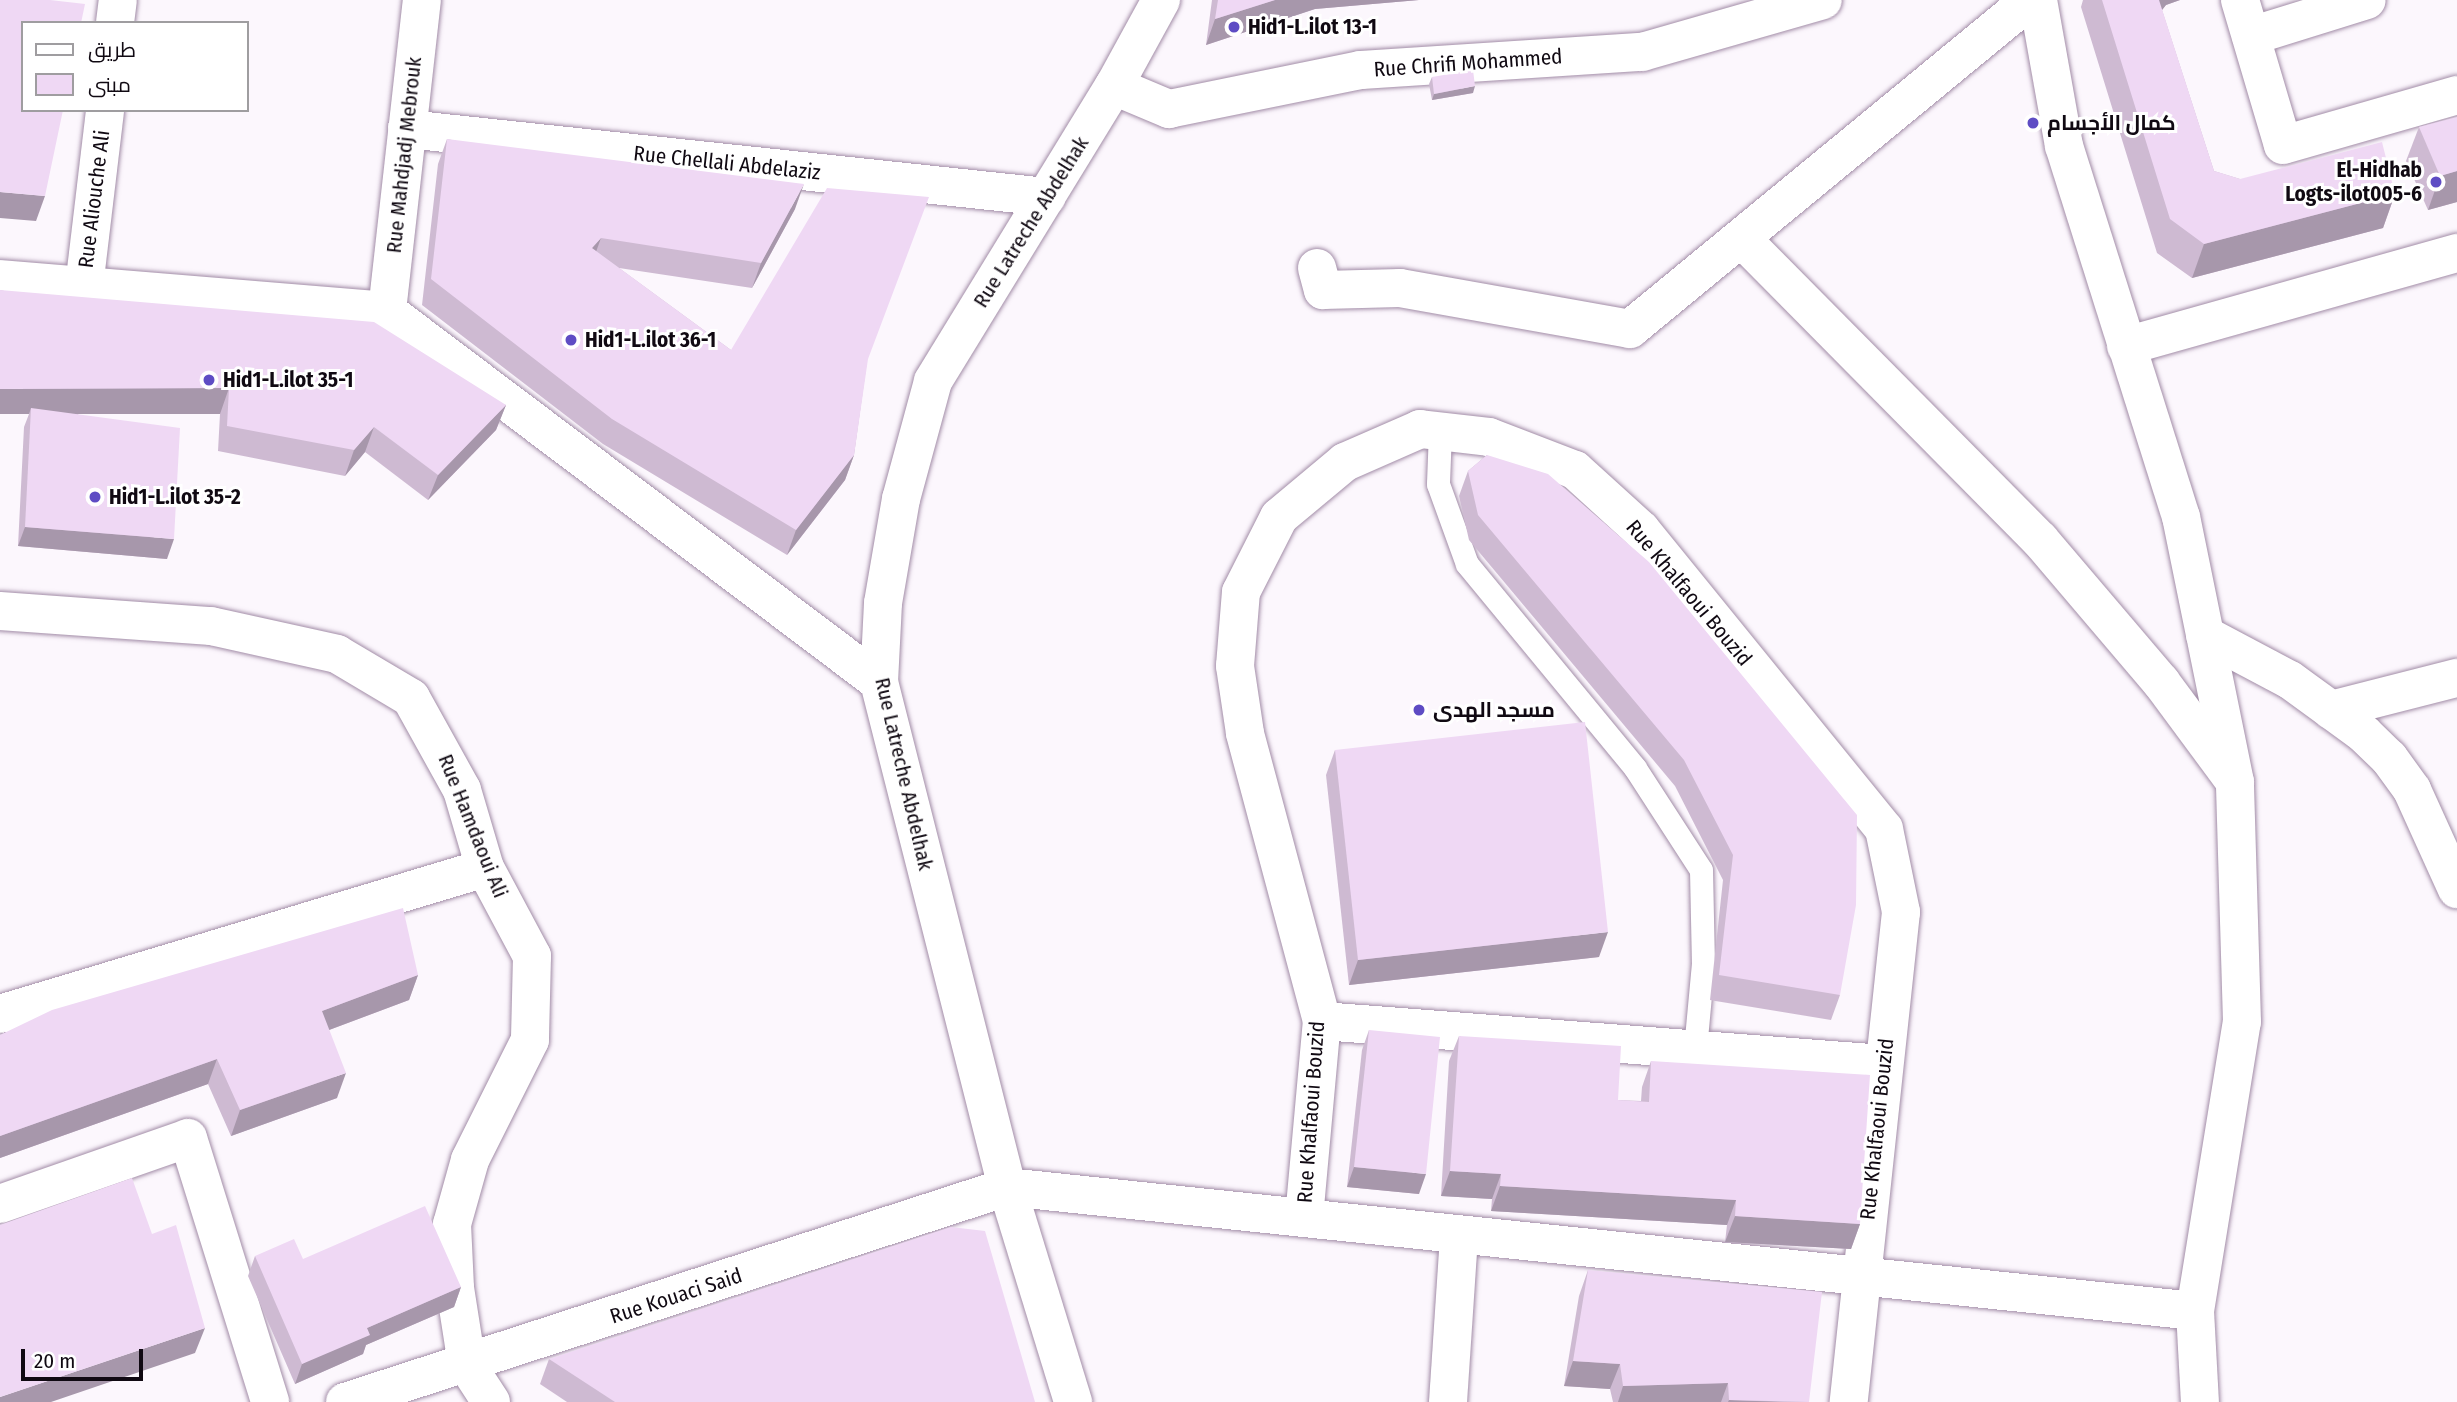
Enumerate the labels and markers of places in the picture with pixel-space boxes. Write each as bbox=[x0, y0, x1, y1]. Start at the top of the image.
place label: Hid1-L.ilot 13-1 bbox=[1248, 14, 1377, 40]
marker: Hid1-L.ilot 13-1 bbox=[1226, 19, 1242, 35]
place label: كمال الأجسام bbox=[2047, 110, 2176, 136]
marker: كمال الأجسام bbox=[2025, 115, 2041, 131]
place label: El-Hidhab Logts-ilot005-6 bbox=[2285, 157, 2422, 207]
marker: El-Hidhab Logts-ilot005-6 bbox=[2428, 174, 2444, 190]
place label: Hid1-L.ilot 36-1 bbox=[585, 327, 716, 353]
marker: Hid1-L.ilot 36-1 bbox=[563, 332, 579, 348]
place label: Hid1-L.ilot 35-1 bbox=[223, 367, 353, 393]
marker: Hid1-L.ilot 35-1 bbox=[201, 372, 217, 388]
place label: Hid1-L.ilot 35-2 bbox=[109, 484, 241, 510]
marker: Hid1-L.ilot 35-2 bbox=[87, 489, 103, 505]
place label: مسجد الهدى bbox=[1433, 697, 1555, 723]
marker: مسجد الهدى bbox=[1411, 702, 1427, 718]

